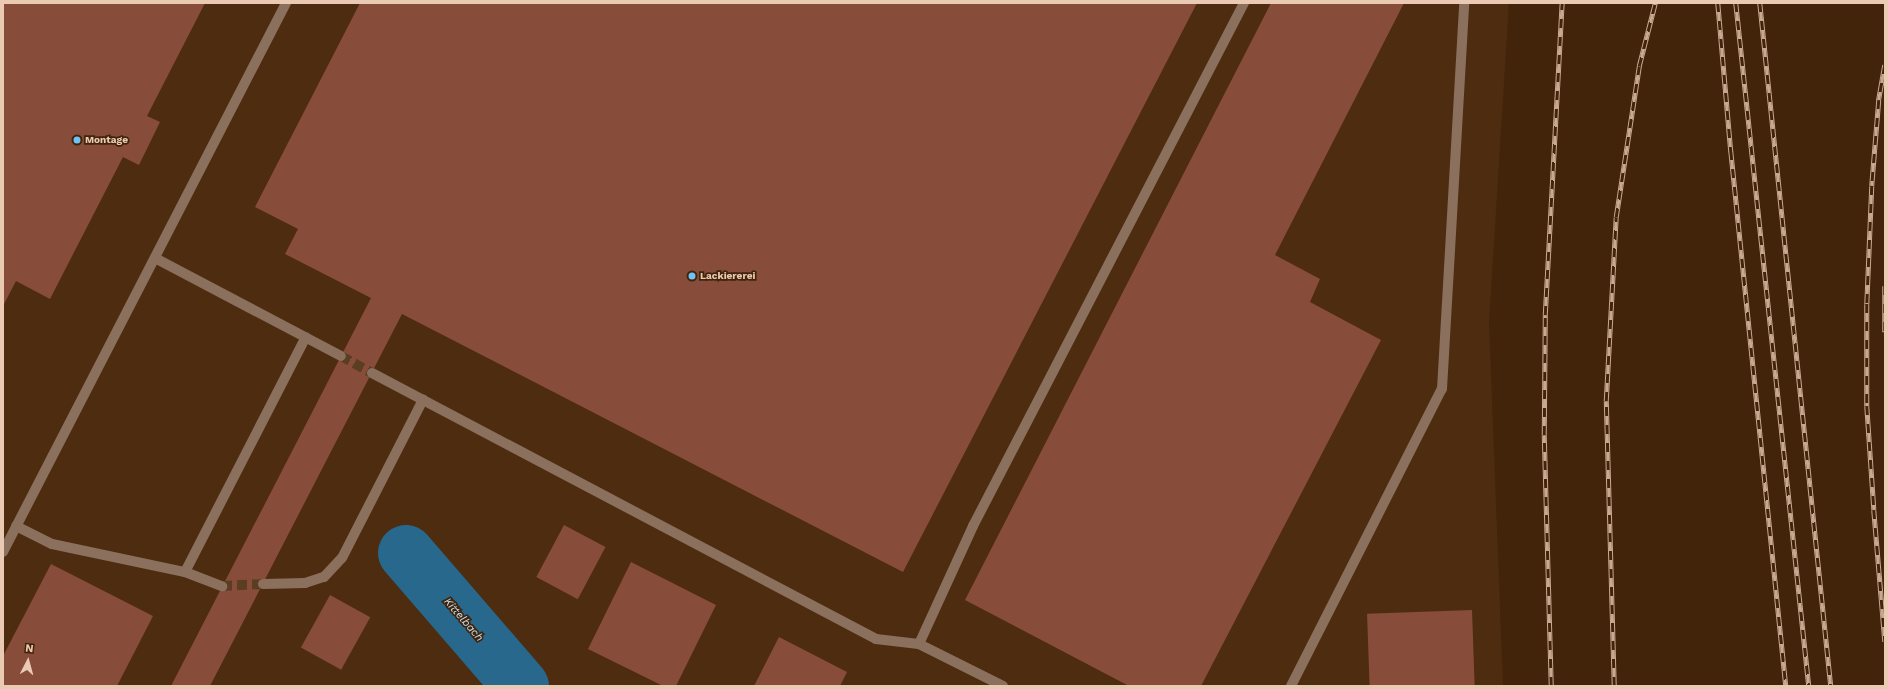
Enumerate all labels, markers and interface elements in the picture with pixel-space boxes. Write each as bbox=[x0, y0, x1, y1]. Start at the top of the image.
place label: Montage bbox=[85, 134, 128, 146]
marker: Montage bbox=[72, 135, 82, 145]
place label: Lackiererei bbox=[700, 270, 755, 282]
marker: Lackiererei bbox=[687, 271, 697, 281]
water label: Kittelbach bbox=[440, 595, 486, 645]
north arrow bbox=[8, 641, 48, 681]
text: N bbox=[25, 642, 34, 655]

